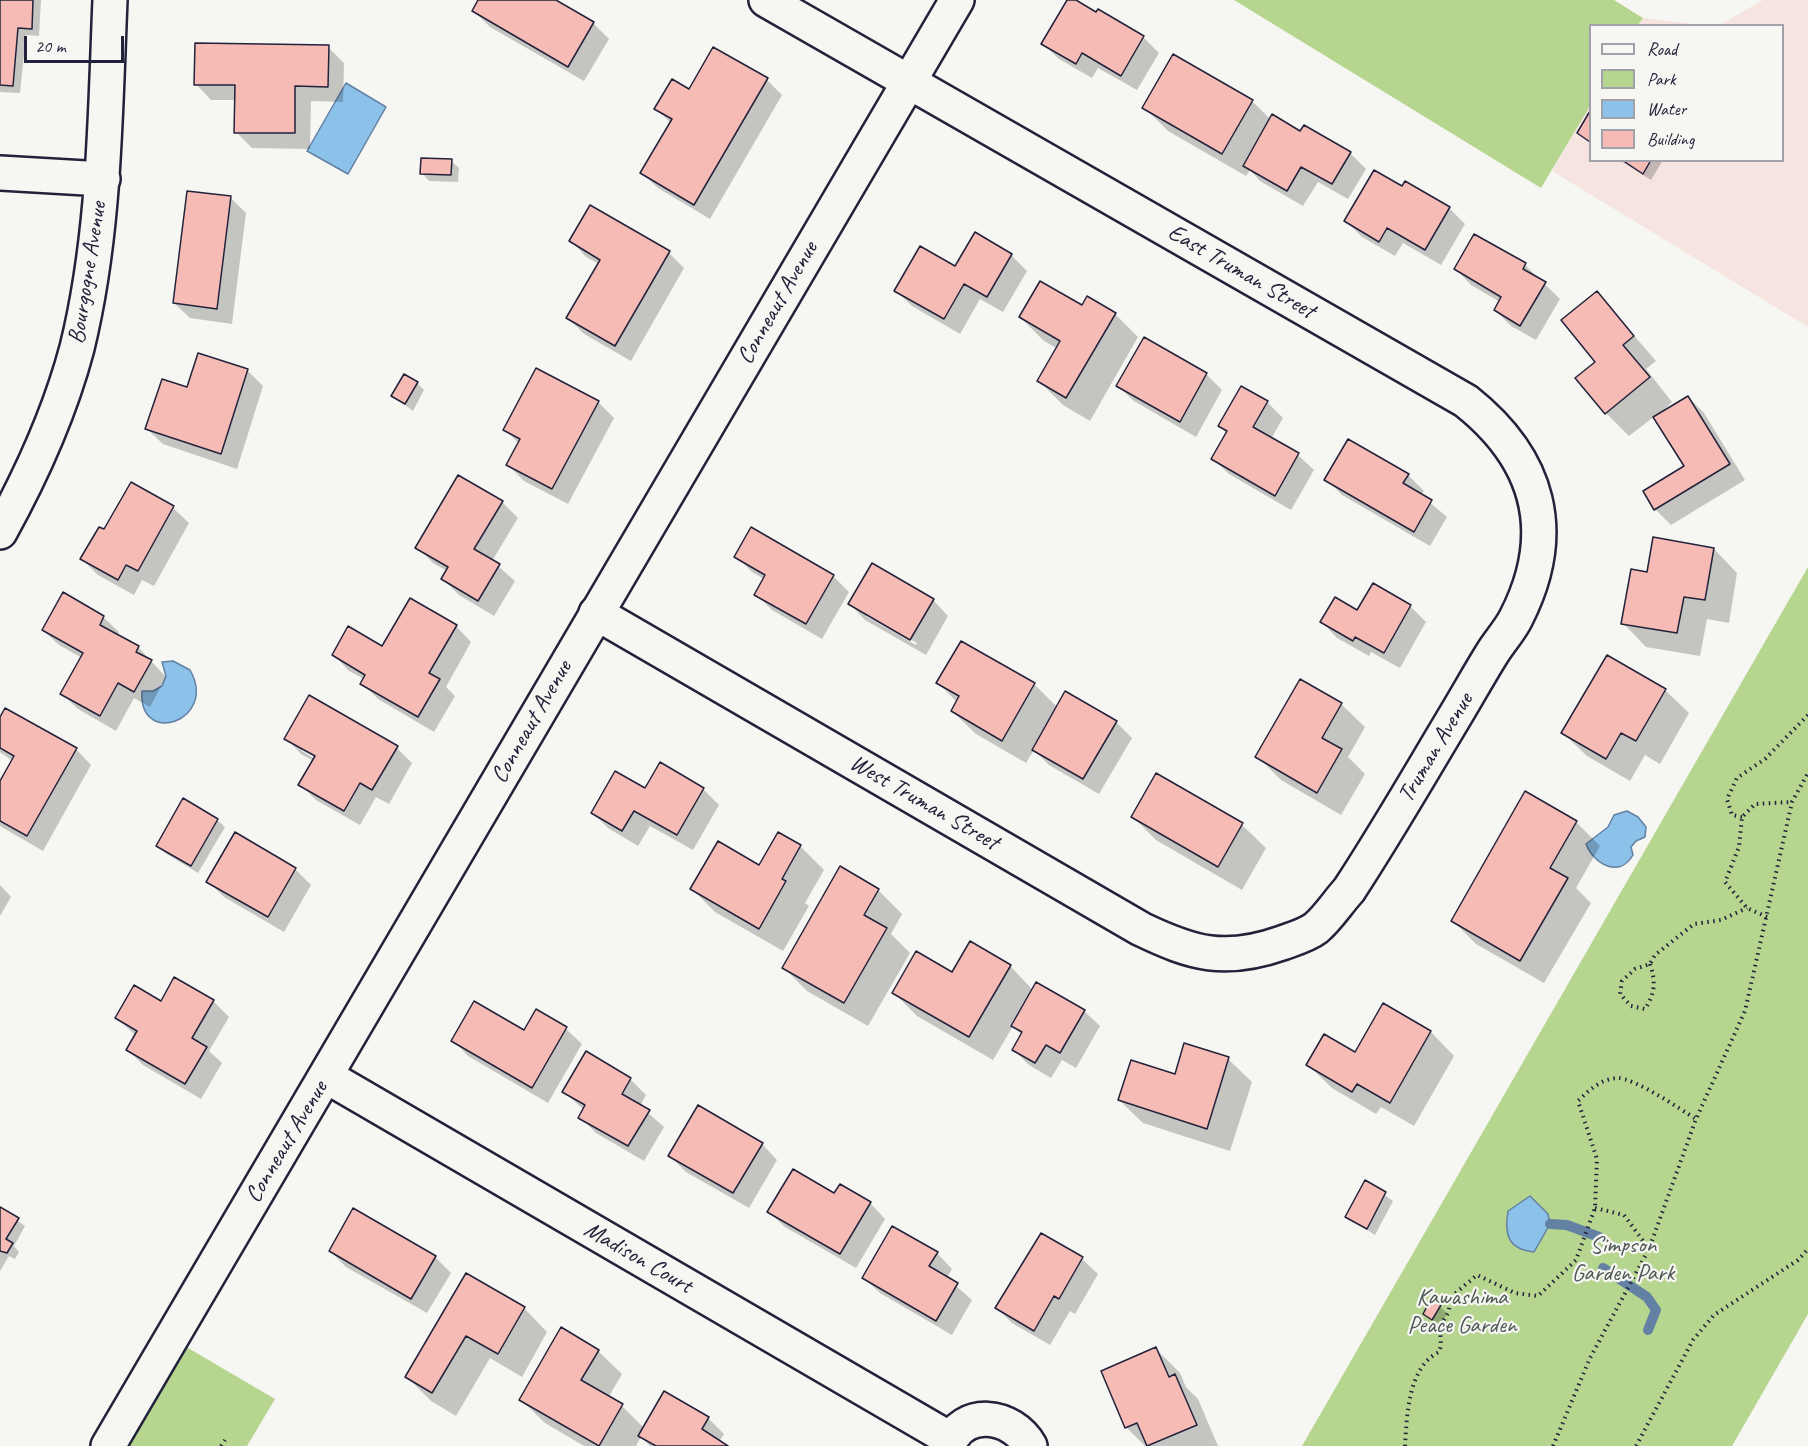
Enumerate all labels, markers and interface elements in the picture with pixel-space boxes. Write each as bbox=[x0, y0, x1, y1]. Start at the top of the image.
scale bar bbox=[27, 24, 128, 62]
legend bbox=[1589, 24, 1784, 162]
text: 20 m bbox=[35, 35, 66, 57]
text: Road bbox=[1647, 38, 1677, 60]
text: Park bbox=[1647, 68, 1676, 90]
text: Water bbox=[1647, 98, 1686, 120]
text: Building bbox=[1647, 128, 1694, 150]
street label: Bourgogne Avenue bbox=[63, 200, 113, 346]
street label: East Truman Street bbox=[1162, 218, 1320, 326]
street label: Conneaut Avenue bbox=[731, 237, 825, 369]
street label: Conneaut Avenue bbox=[485, 656, 579, 788]
street label: Truman Avenue bbox=[1392, 688, 1480, 808]
street label: West Truman Street bbox=[844, 749, 1004, 857]
street label: Conneaut Avenue bbox=[239, 1076, 335, 1208]
street label: Madison Court bbox=[579, 1215, 697, 1301]
park label: Simpson Garden Park bbox=[1572, 1232, 1674, 1288]
park label: Kawashima Peace Garden bbox=[1407, 1284, 1517, 1340]

